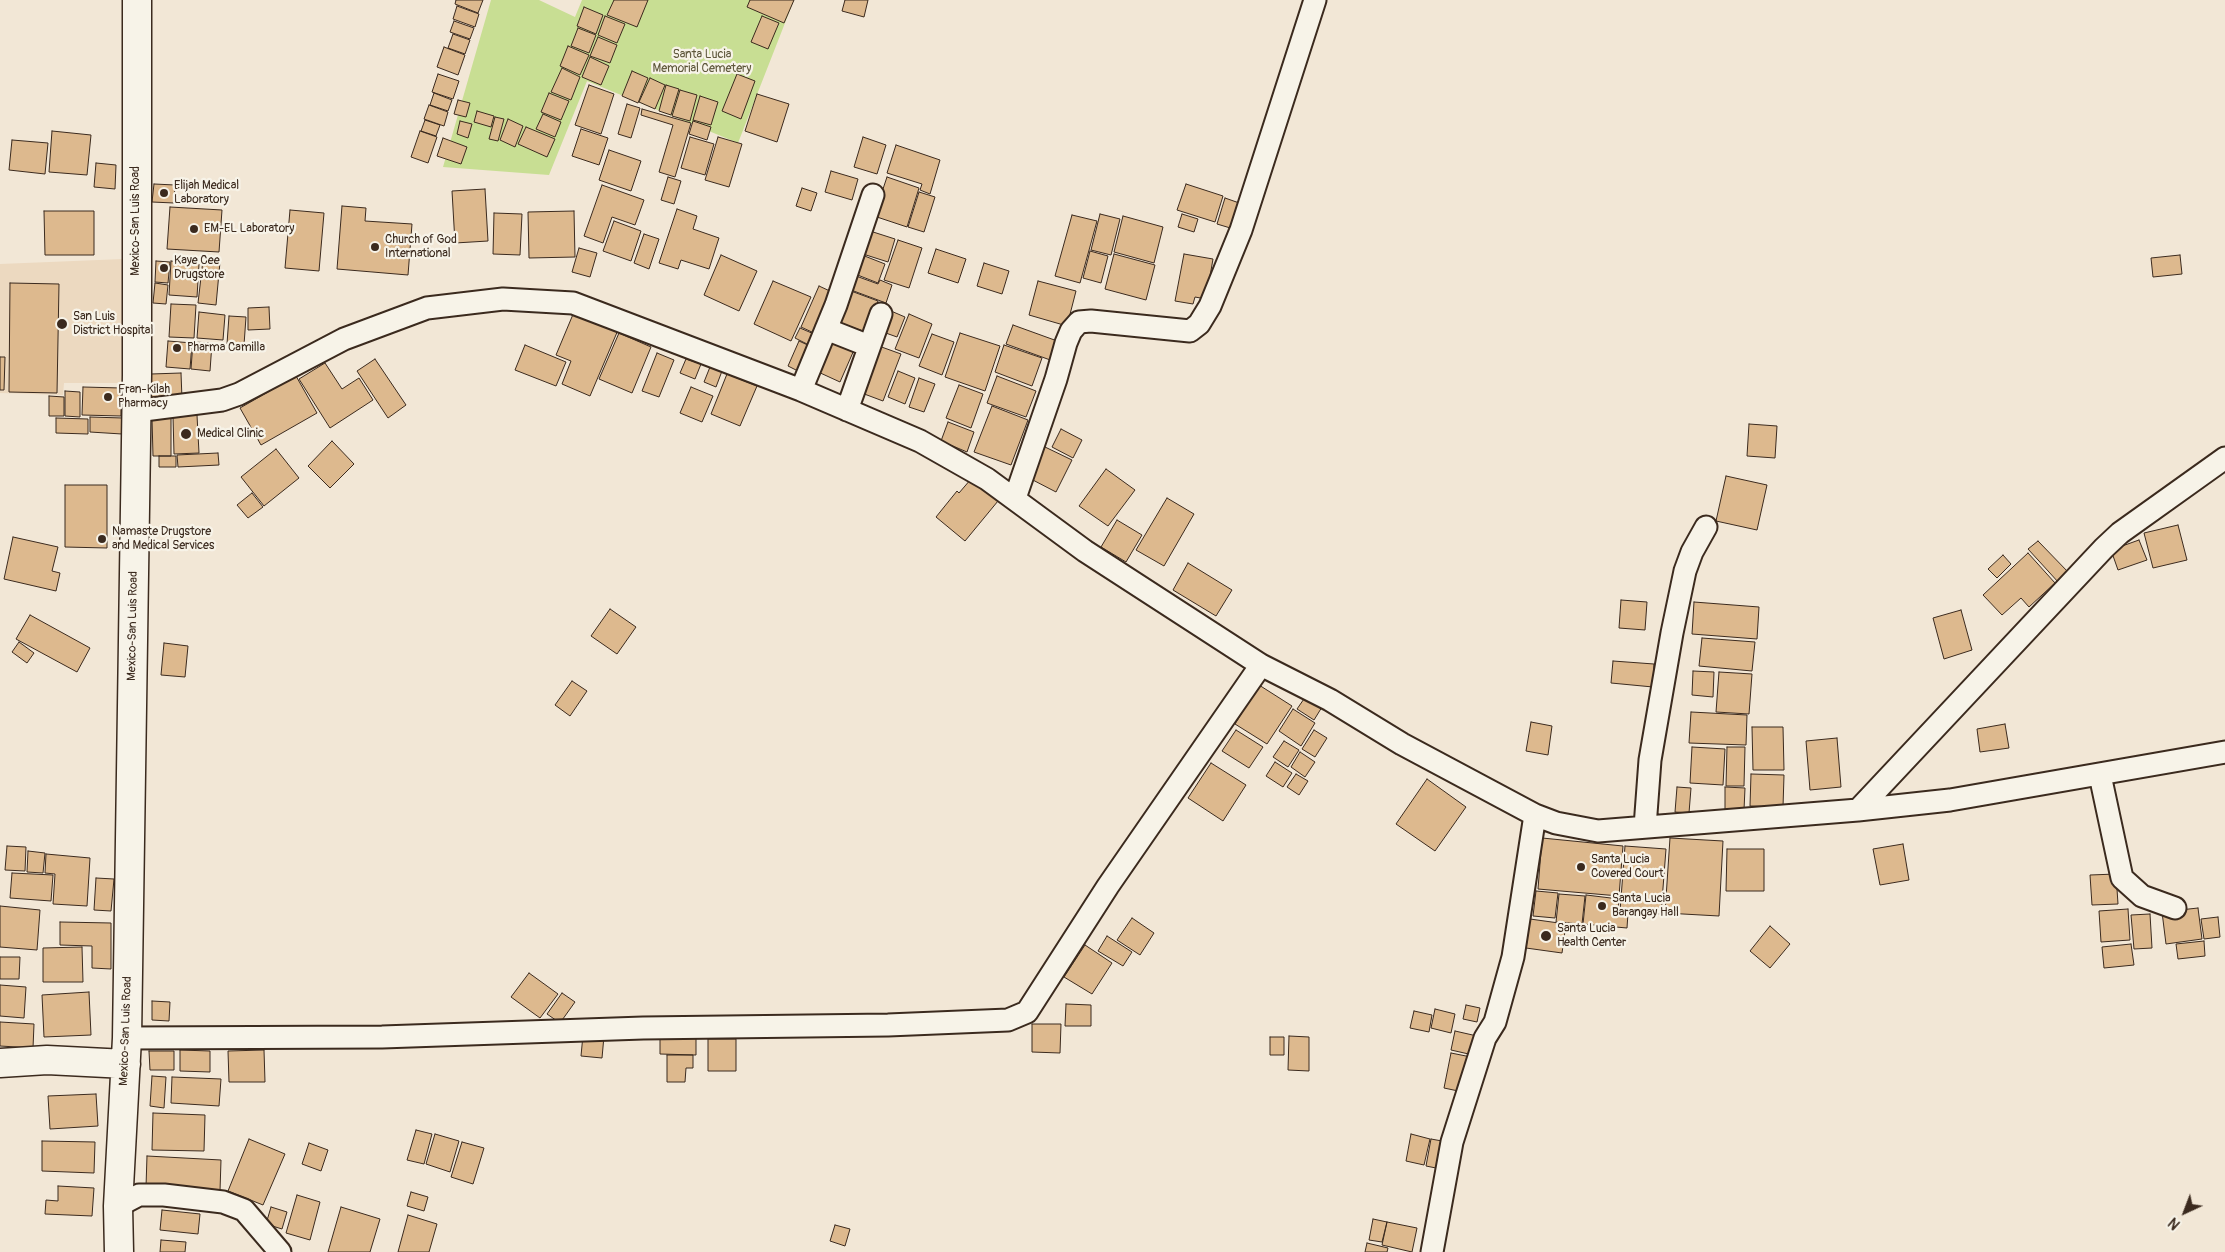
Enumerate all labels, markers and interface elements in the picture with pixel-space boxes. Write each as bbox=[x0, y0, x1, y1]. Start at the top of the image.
park label: Santa Lucia Memorial Cemetery bbox=[653, 48, 751, 76]
street label: Mexico-San Luis Road bbox=[129, 166, 143, 276]
place label: Elijah Medical Laboratory bbox=[174, 179, 239, 207]
marker: Elijah Medical Laboratory bbox=[158, 187, 170, 199]
place label: EM-EL Laboratory bbox=[204, 222, 294, 236]
marker: EM-EL Laboratory bbox=[188, 223, 200, 235]
place label: Church of God International bbox=[385, 233, 457, 261]
marker: Church of God International bbox=[369, 241, 381, 253]
place label: Kaye Cee Drugstore bbox=[174, 254, 224, 282]
marker: Kaye Cee Drugstore bbox=[158, 262, 170, 274]
place label: San Luis District Hospital bbox=[73, 310, 153, 338]
marker: San Luis District Hospital bbox=[55, 317, 69, 331]
place label: Pharma Camilla bbox=[187, 341, 265, 355]
marker: Pharma Camilla bbox=[171, 342, 183, 354]
place label: Fran-Kilah Pharmacy bbox=[118, 383, 170, 411]
marker: Fran-Kilah Pharmacy bbox=[102, 391, 114, 403]
marker: Medical Clinic bbox=[179, 427, 193, 441]
place label: Medical Clinic bbox=[197, 427, 264, 441]
place label: Namaste Drugstore and Medical Services bbox=[112, 525, 214, 553]
marker: Namaste Drugstore and Medical Services bbox=[96, 533, 108, 545]
street label: Mexico-San Luis Road bbox=[125, 571, 141, 681]
place label: Santa Lucia Covered Court bbox=[1591, 853, 1664, 881]
marker: Santa Lucia Covered Court bbox=[1575, 861, 1587, 873]
place label: Santa Lucia Barangay Hall bbox=[1612, 892, 1679, 920]
marker: Santa Lucia Barangay Hall bbox=[1596, 900, 1608, 912]
place label: Santa Lucia Health Center bbox=[1557, 922, 1626, 950]
marker: Santa Lucia Health Center bbox=[1539, 929, 1553, 943]
street label: Mexico-San Luis Road bbox=[117, 976, 135, 1086]
north arrow bbox=[2160, 1187, 2210, 1237]
text: N bbox=[2165, 1214, 2184, 1233]

